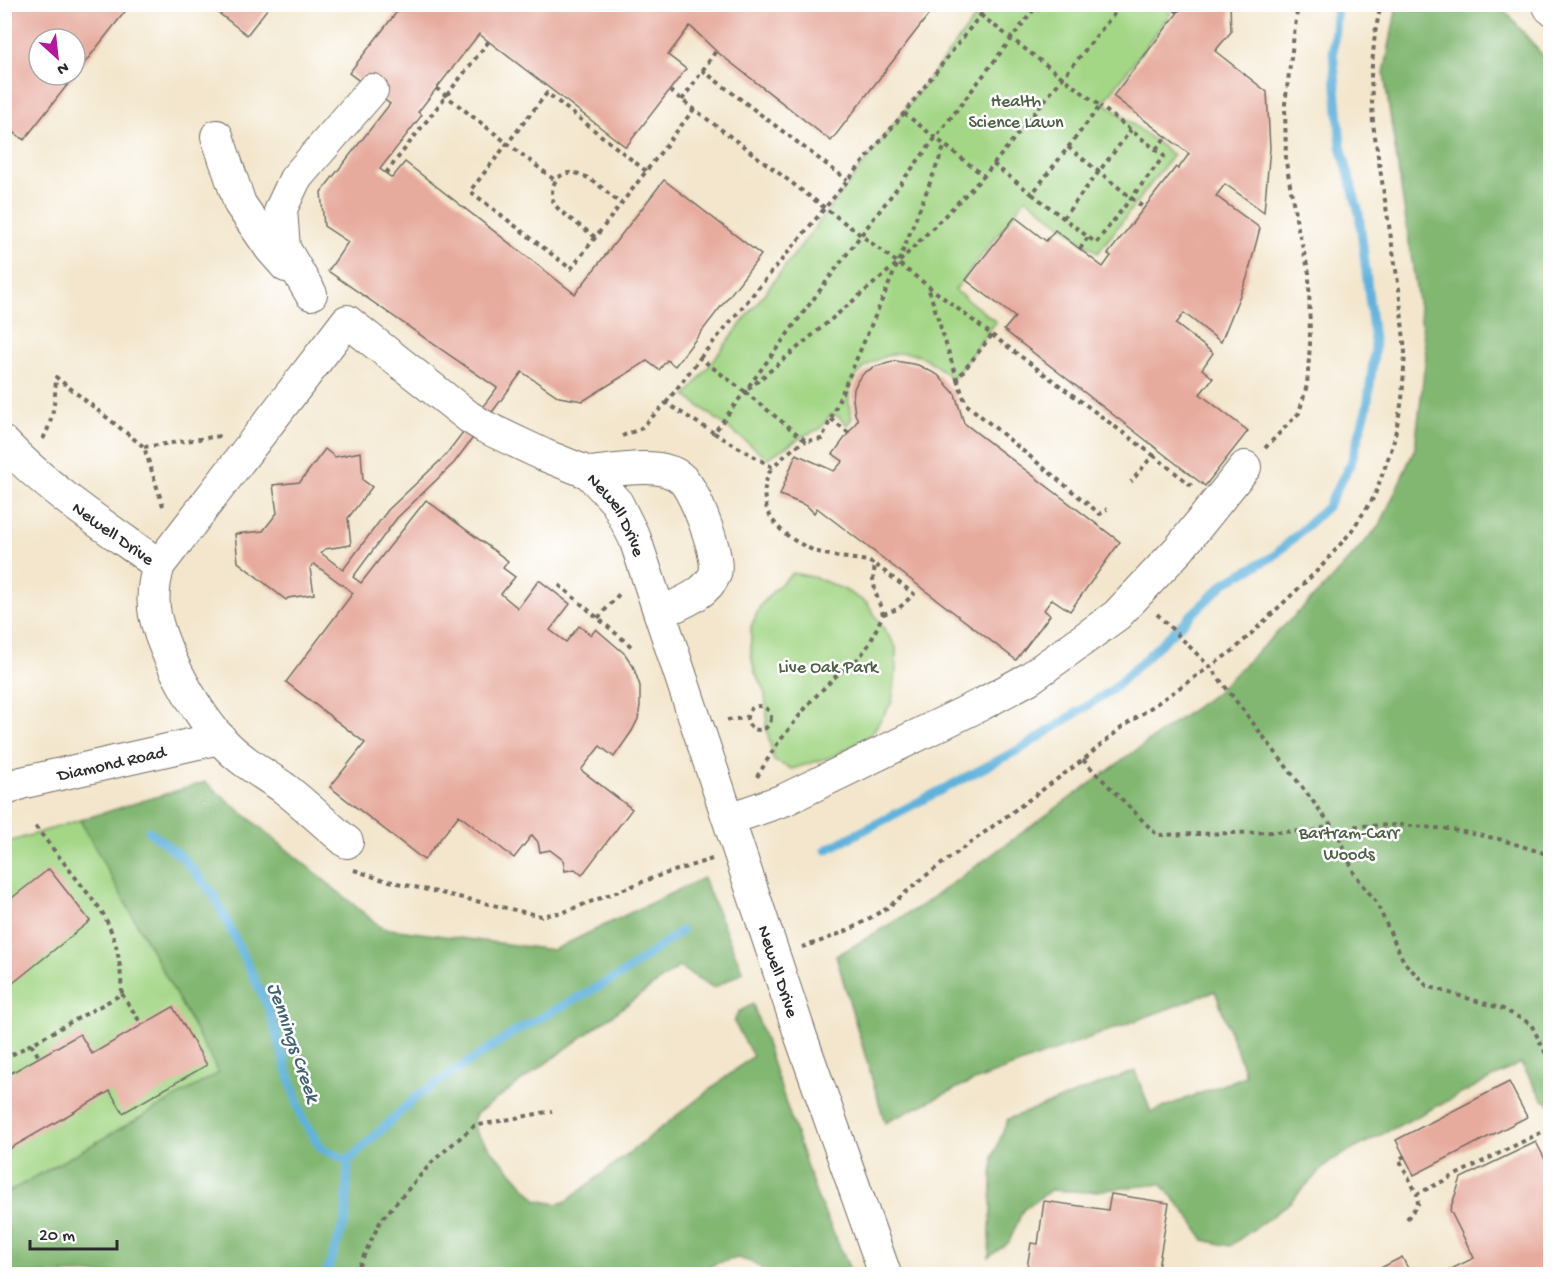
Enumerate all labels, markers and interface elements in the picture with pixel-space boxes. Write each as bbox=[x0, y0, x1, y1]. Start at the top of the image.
north arrow bbox=[27, 27, 87, 87]
text: N bbox=[53, 56, 71, 78]
park label: Health Science Lawn bbox=[969, 92, 1064, 134]
street label: Newell Drive bbox=[581, 470, 648, 560]
street label: Newell Drive bbox=[67, 498, 158, 572]
park label: Live Oak Park bbox=[778, 658, 880, 679]
street label: Diamond Road bbox=[55, 742, 169, 788]
park label: Bartram-Carr Woods bbox=[1298, 824, 1401, 866]
street label: Newell Drive bbox=[752, 923, 802, 1021]
water label: Jennings Creek bbox=[261, 980, 324, 1108]
scale bar bbox=[30, 1213, 117, 1251]
text: 20 m bbox=[39, 1226, 75, 1247]

